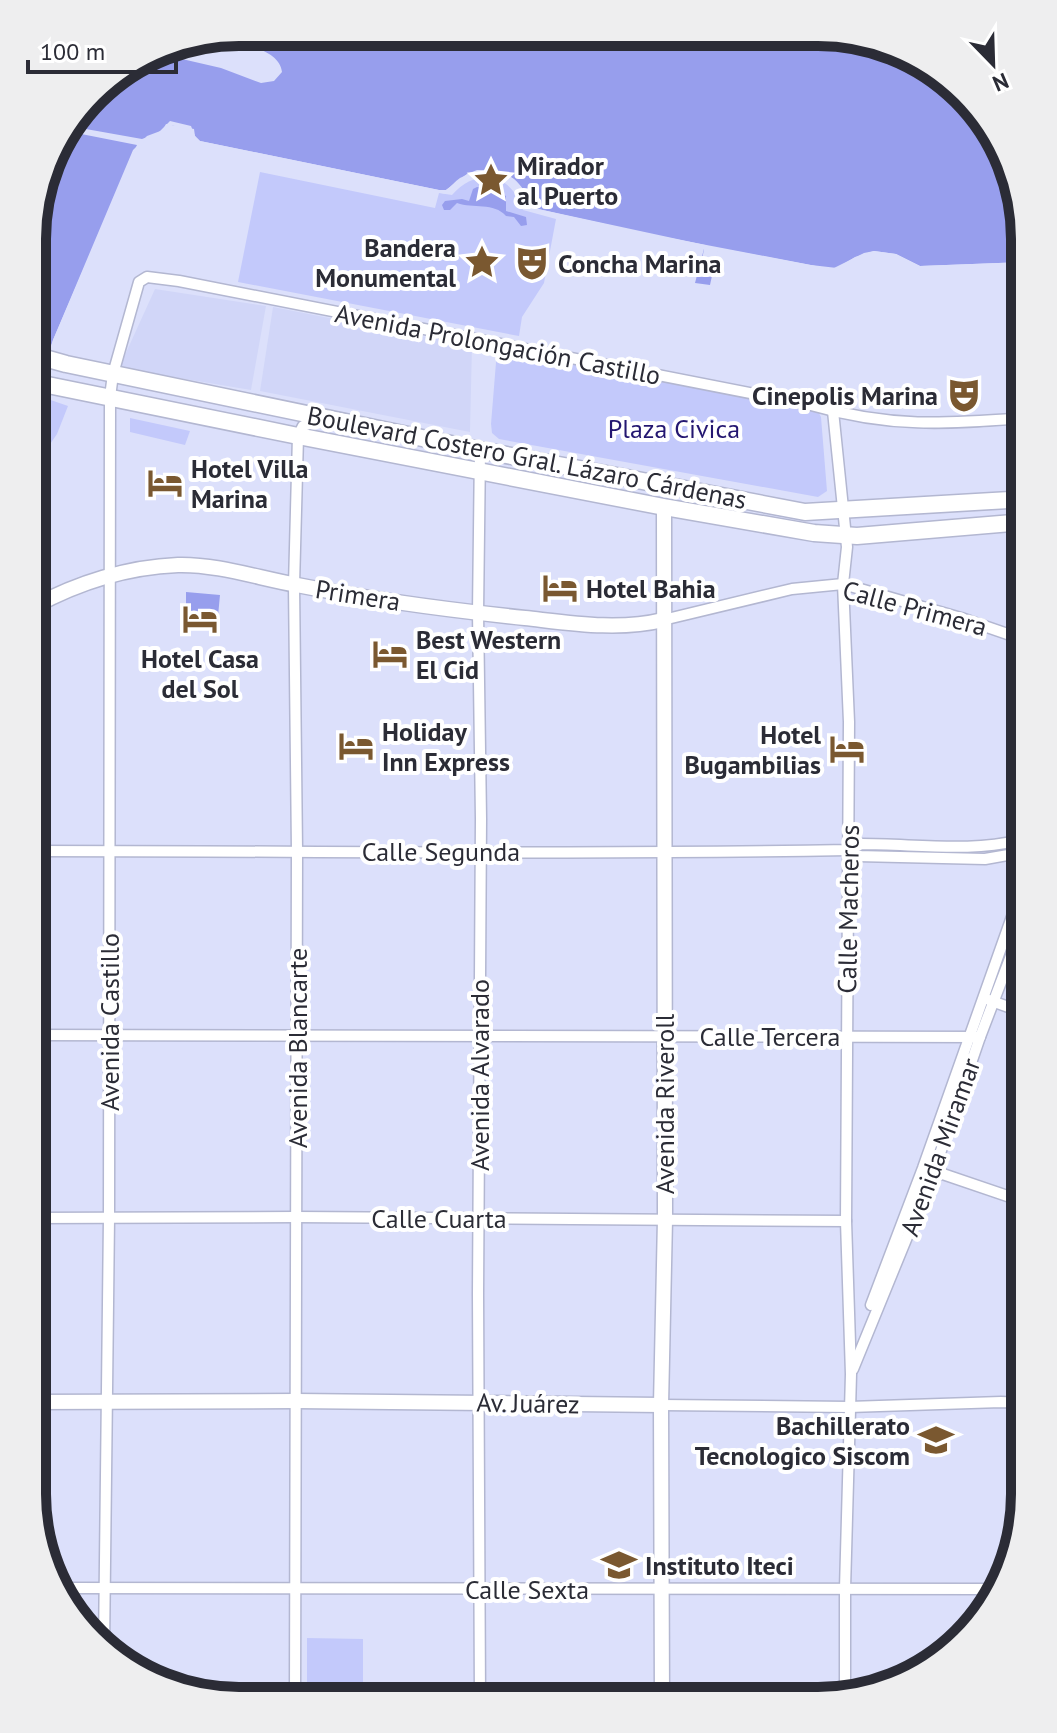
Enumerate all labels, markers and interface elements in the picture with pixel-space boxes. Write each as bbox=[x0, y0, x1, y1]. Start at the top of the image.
scale bar bbox=[28, 24, 176, 74]
north arrow bbox=[953, 24, 1033, 104]
text: 100 m bbox=[40, 36, 105, 67]
text: N bbox=[989, 67, 1013, 98]
place label: Mirador al Puerto bbox=[517, 149, 618, 212]
place icon: Mirador al Puerto bbox=[472, 161, 510, 199]
place label: Bandera Monumental bbox=[315, 231, 456, 294]
place icon: Bandera Monumental bbox=[463, 243, 501, 281]
theatre icon: Concha Marina bbox=[513, 244, 551, 282]
place label: Concha Marina bbox=[558, 247, 722, 280]
street label: Avenida Prolongación Castillo bbox=[333, 296, 663, 392]
theatre icon: Cinepolis Marina bbox=[945, 376, 983, 414]
place label: Cinepolis Marina bbox=[752, 379, 938, 412]
street label: Boulevard Costero Gral. Lázaro Cárdenas bbox=[304, 398, 750, 516]
park label: Plaza Civica bbox=[608, 412, 740, 445]
place label: Hotel Villa Marina bbox=[191, 452, 308, 515]
hotel icon: Hotel Villa Marina bbox=[146, 464, 184, 502]
hotel icon: Hotel Bahia bbox=[541, 569, 579, 607]
street label: Primera bbox=[313, 572, 403, 618]
place label: Hotel Bahia bbox=[586, 572, 716, 605]
street label: Calle Primera bbox=[839, 573, 991, 643]
hotel icon: Hotel Casa del Sol bbox=[181, 600, 219, 638]
place label: Best Western El Cid bbox=[416, 623, 561, 686]
hotel icon: Best Western El Cid bbox=[371, 635, 409, 673]
place label: Hotel Casa del Sol bbox=[141, 642, 259, 705]
place label: Holiday Inn Express bbox=[382, 715, 510, 778]
place label: Hotel Bugambilias bbox=[684, 718, 821, 781]
hotel icon: Holiday Inn Express bbox=[337, 727, 375, 765]
hotel icon: Hotel Bugambilias bbox=[828, 730, 866, 768]
street label: Calle Macheros bbox=[830, 824, 866, 994]
street label: Calle Segunda bbox=[362, 835, 520, 868]
street label: Avenida Castillo bbox=[93, 933, 126, 1111]
street label: Avenida Blancarte bbox=[281, 948, 314, 1148]
street label: Avenida Alvarado bbox=[463, 979, 496, 1171]
street label: Avenida Riveroll bbox=[648, 1013, 681, 1194]
street label: Calle Tercera bbox=[699, 1020, 841, 1053]
street label: Avenida Miramar bbox=[893, 1053, 988, 1240]
street label: Calle Cuarta bbox=[371, 1202, 507, 1235]
street label: Av. Juárez bbox=[476, 1386, 580, 1420]
place label: Bachillerato Tecnologico Siscom bbox=[695, 1409, 910, 1472]
school or university icon: Bachillerato Tecnologico Siscom bbox=[917, 1421, 955, 1459]
school or university icon: Instituto Iteci bbox=[600, 1546, 638, 1584]
place label: Instituto Iteci bbox=[645, 1549, 794, 1582]
street label: Calle Sexta bbox=[465, 1573, 589, 1606]

